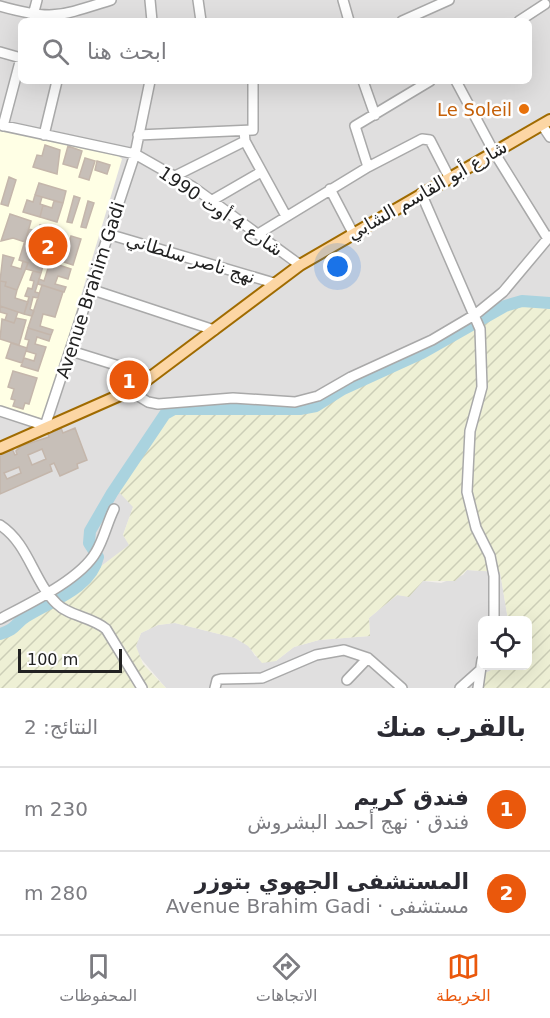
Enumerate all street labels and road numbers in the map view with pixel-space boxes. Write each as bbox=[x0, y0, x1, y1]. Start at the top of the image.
street label: شارع أبو القاسم الشابي bbox=[343, 135, 511, 245]
street label: شارع 4 أوت 1990 bbox=[154, 161, 288, 261]
street label: Avenue Brahim Gadi bbox=[52, 199, 128, 381]
street label: نهج ناصر سلطاني bbox=[124, 228, 258, 288]

